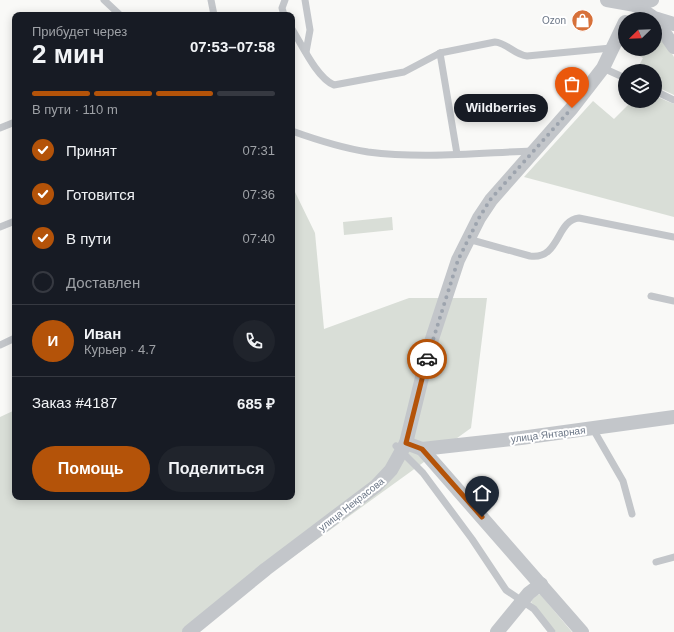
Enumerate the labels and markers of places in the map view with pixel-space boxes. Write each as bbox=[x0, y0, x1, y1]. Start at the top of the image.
shop icon: Ozon bbox=[569, 7, 595, 33]
place label: Ozon bbox=[542, 15, 566, 26]
pin bbox=[555, 67, 589, 108]
callout: Wildberries bbox=[454, 94, 548, 122]
pin bbox=[465, 476, 499, 517]

